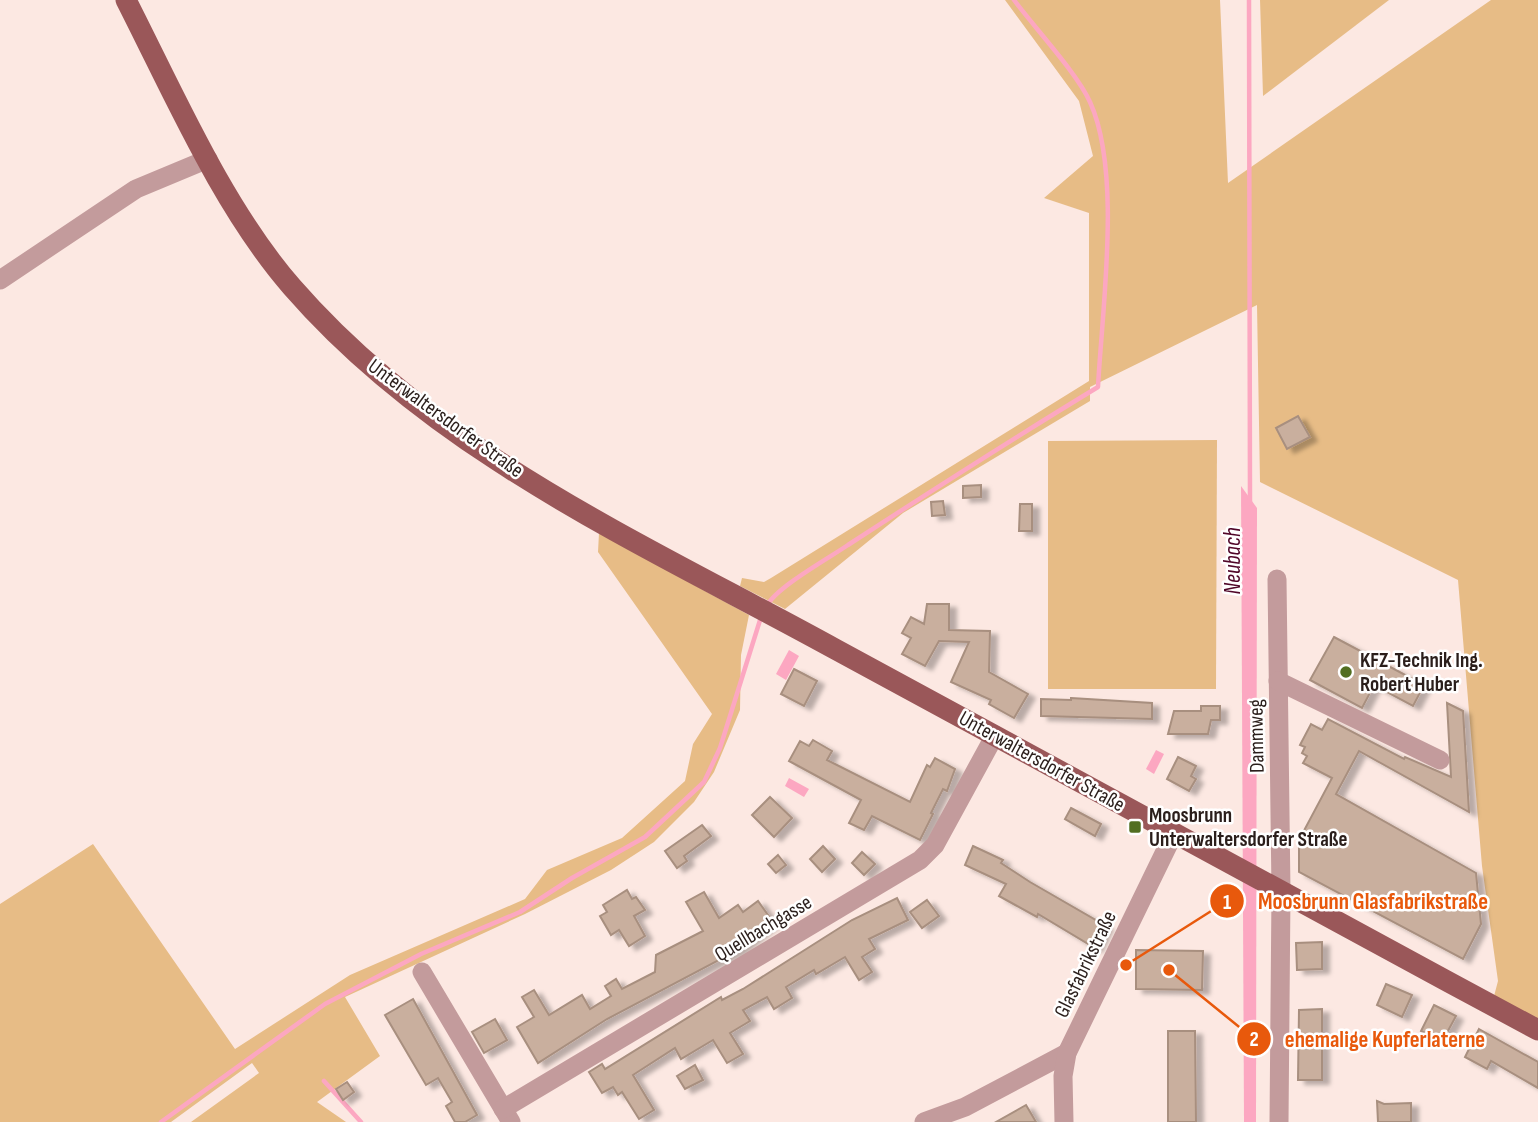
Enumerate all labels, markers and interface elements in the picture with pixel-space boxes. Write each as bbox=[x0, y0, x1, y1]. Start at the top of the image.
street label: Unterwaltersdorfer Straße bbox=[363, 354, 528, 483]
water label: Neubach bbox=[1219, 527, 1247, 595]
place label: KFZ-Technik Ing. Robert Huber bbox=[1360, 648, 1483, 697]
marker: KFZ-Technik Ing. Robert Huber bbox=[1338, 664, 1354, 680]
street label: Dammweg bbox=[1243, 699, 1270, 773]
street label: Unterwaltersdorfer Straße bbox=[955, 706, 1129, 817]
place label: Moosbrunn Unterwaltersdorfer Straße bbox=[1149, 803, 1347, 852]
marker: Moosbrunn Unterwaltersdorfer Straße bbox=[1127, 819, 1143, 835]
callout: Moosbrunn Glasfabrikstraße bbox=[1209, 879, 1503, 923]
text: Moosbrunn Glasfabrikstraße bbox=[1258, 888, 1488, 916]
street label: Quellbachgasse bbox=[710, 890, 816, 967]
text: 1 bbox=[1223, 890, 1231, 915]
street label: Glasfabrikstraße bbox=[1049, 907, 1122, 1022]
callout: ehemalige Kupferlaterne bbox=[1236, 1017, 1500, 1061]
text: ehemalige Kupferlaterne bbox=[1285, 1026, 1485, 1054]
text: 2 bbox=[1249, 1027, 1259, 1052]

